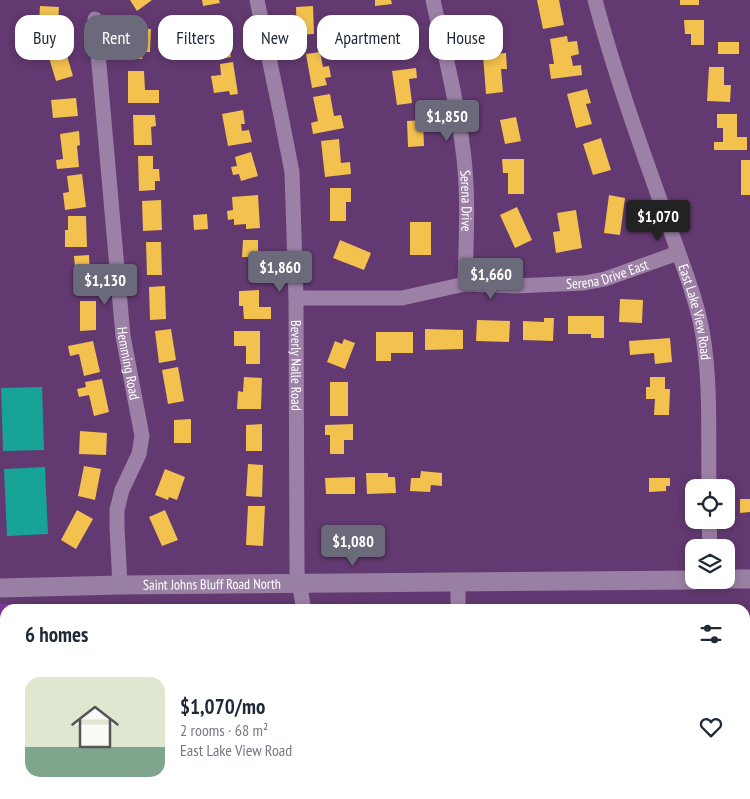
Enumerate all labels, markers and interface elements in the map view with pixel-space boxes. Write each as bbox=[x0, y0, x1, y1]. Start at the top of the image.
chip: Buy bbox=[15, 15, 74, 60]
chip: Rent bbox=[84, 15, 148, 60]
chip: Filters bbox=[158, 15, 233, 60]
chip: New bbox=[243, 15, 307, 60]
chip: Apartment bbox=[317, 15, 419, 60]
chip: House bbox=[429, 15, 503, 60]
pin: $1,850 bbox=[406, 100, 488, 142]
text: $1,850 bbox=[426, 106, 468, 126]
street label: Serena Drive bbox=[456, 169, 476, 232]
pin: $1,070 bbox=[617, 200, 699, 242]
text: $1,070 bbox=[637, 206, 679, 226]
pin: $1,860 bbox=[239, 250, 321, 293]
street label: Serena Drive East bbox=[566, 255, 651, 293]
text: $1,860 bbox=[259, 257, 301, 277]
pin: $1,660 bbox=[450, 258, 532, 300]
street label: East Lake View Road bbox=[674, 262, 715, 361]
pin: $1,130 bbox=[64, 264, 146, 306]
text: $1,660 bbox=[470, 264, 512, 284]
text: $1,130 bbox=[84, 270, 126, 290]
street label: Beverly Nalle Road bbox=[287, 320, 305, 411]
street label: Hemming Road bbox=[113, 326, 144, 401]
map controls bbox=[685, 479, 735, 589]
button: locate bbox=[685, 479, 735, 529]
pin: $1,080 bbox=[312, 524, 394, 567]
text: $1,080 bbox=[332, 531, 374, 551]
button: layers bbox=[685, 539, 735, 589]
street label: Saint Johns Bluff Road North bbox=[143, 575, 281, 594]
icon: filters bbox=[697, 620, 725, 648]
text: 6 homes bbox=[25, 621, 88, 648]
text: $1,070/mo bbox=[180, 693, 265, 720]
icon: home bbox=[65, 697, 125, 757]
icon: heart bbox=[697, 713, 725, 741]
text: 2 rooms · 68 m² bbox=[180, 720, 268, 740]
text: East Lake View Road bbox=[180, 740, 292, 760]

